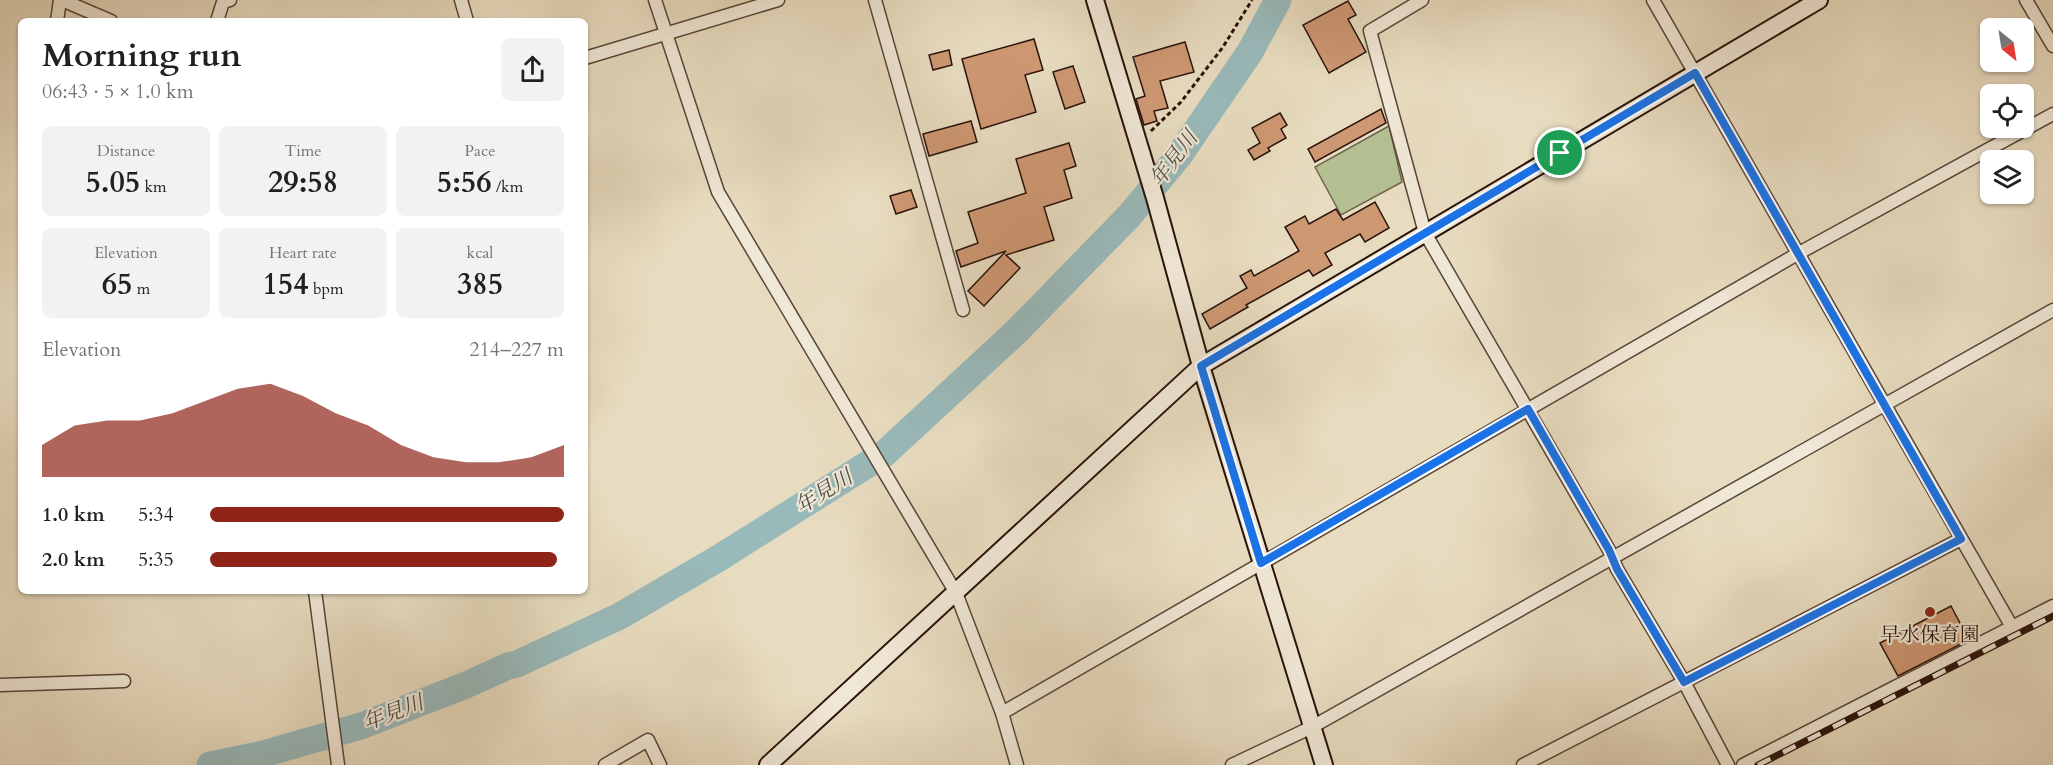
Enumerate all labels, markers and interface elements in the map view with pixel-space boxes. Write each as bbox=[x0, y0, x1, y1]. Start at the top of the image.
north arrow bbox=[1980, 18, 2034, 72]
map controls bbox=[1980, 18, 2034, 204]
text: Morning run bbox=[42, 33, 242, 78]
button: share bbox=[501, 38, 564, 101]
text: 06:43 · 5 × 1.0 km bbox=[42, 78, 194, 105]
button: locate bbox=[1980, 84, 2034, 138]
water label: 年見川 bbox=[1143, 124, 1206, 193]
pin bbox=[1534, 127, 1585, 178]
icon: arrive bbox=[1543, 136, 1576, 169]
text: Distance bbox=[97, 140, 155, 162]
text: Time bbox=[284, 140, 322, 162]
text: Pace bbox=[465, 140, 495, 162]
button: layers bbox=[1980, 150, 2034, 204]
text: 5.05 bbox=[85, 162, 140, 203]
text: 29:58 bbox=[268, 162, 338, 203]
text: 5:56 bbox=[437, 162, 492, 203]
text: km bbox=[140, 176, 167, 198]
text: /km bbox=[492, 176, 523, 198]
text: Elevation bbox=[94, 242, 158, 264]
text: Heart rate bbox=[269, 242, 337, 264]
text: kcal bbox=[467, 242, 493, 264]
text: 65 bbox=[102, 264, 132, 305]
text: 154 bbox=[262, 264, 309, 305]
text: 385 bbox=[457, 264, 503, 305]
text: m bbox=[132, 278, 150, 300]
text: bpm bbox=[309, 278, 344, 300]
text: Elevation bbox=[42, 336, 121, 363]
text: 214–227 m bbox=[469, 336, 564, 363]
water label: 年見川 bbox=[790, 462, 860, 521]
text: 1.0 km bbox=[42, 501, 105, 528]
text: 5:34 bbox=[138, 501, 174, 528]
text: 2.0 km bbox=[42, 546, 105, 573]
text: 5:35 bbox=[138, 546, 174, 573]
marker: 早水保育園 bbox=[1923, 605, 1937, 619]
place label: 早水保育園 bbox=[1880, 621, 1980, 648]
water label: 年見川 bbox=[358, 687, 429, 738]

